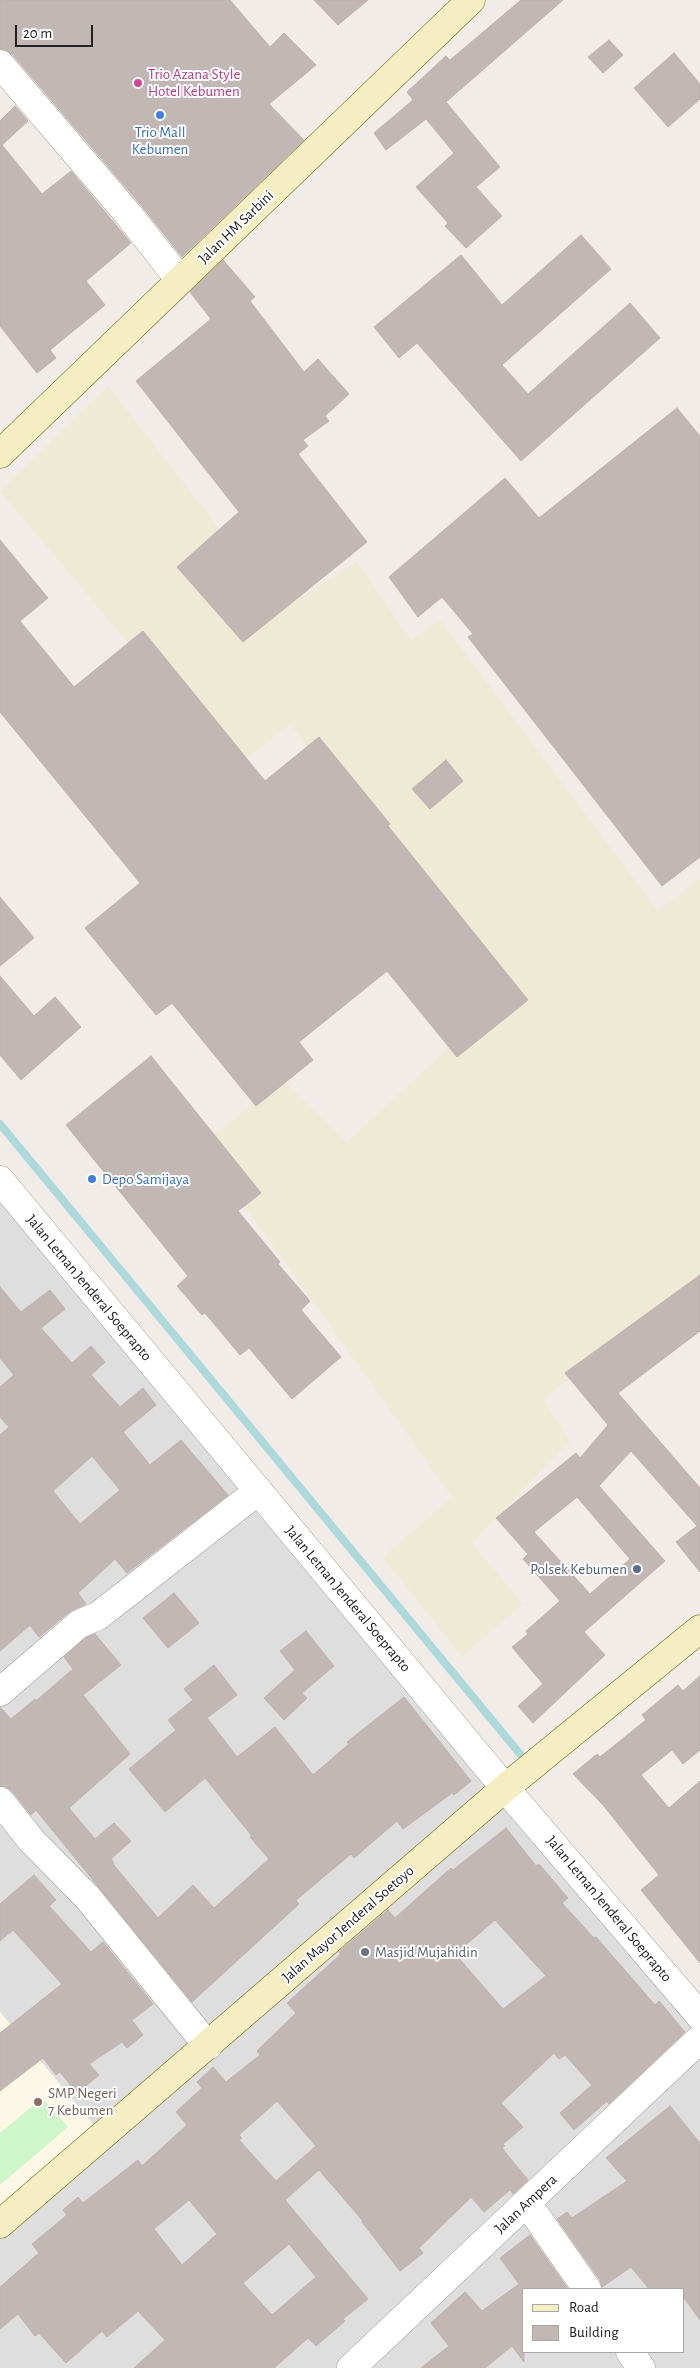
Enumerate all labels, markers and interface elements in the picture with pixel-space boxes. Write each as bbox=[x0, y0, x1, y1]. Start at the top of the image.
scale bar bbox=[18, 15, 95, 47]
text: 20 m bbox=[23, 26, 52, 41]
place label: Trio Azana Style Hotel Kebumen bbox=[148, 65, 240, 100]
marker: Trio Azana Style Hotel Kebumen bbox=[132, 77, 144, 89]
marker: Trio Mall Kebumen bbox=[154, 109, 166, 121]
place label: Trio Mall Kebumen bbox=[132, 123, 188, 158]
street label: Jalan HM Sarbini bbox=[195, 187, 277, 267]
place label: Depo Samijaya bbox=[102, 1170, 189, 1188]
marker: Depo Samijaya bbox=[86, 1173, 98, 1185]
street label: Jalan Letnan Jenderal Soeprapto bbox=[22, 1211, 156, 1365]
street label: Jalan Letnan Jenderal Soeprapto bbox=[281, 1522, 415, 1676]
place label: Polsek Kebumen bbox=[530, 1560, 627, 1578]
marker: Polsek Kebumen bbox=[631, 1563, 643, 1575]
street label: Jalan Letnan Jenderal Soeprapto bbox=[542, 1832, 676, 1986]
street label: Jalan Mayor Jenderal Soetoyo bbox=[278, 1862, 418, 1986]
place label: Masjid Mujahidin bbox=[375, 1943, 478, 1961]
marker: Masjid Mujahidin bbox=[359, 1946, 371, 1958]
place label: SMP Negeri 7 Kebumen bbox=[48, 2084, 117, 2119]
marker: SMP Negeri 7 Kebumen bbox=[32, 2096, 44, 2108]
street label: Jalan Ampera bbox=[491, 2171, 561, 2237]
legend bbox=[522, 2288, 685, 2353]
text: Road bbox=[569, 2300, 599, 2315]
text: Building bbox=[569, 2325, 619, 2340]

